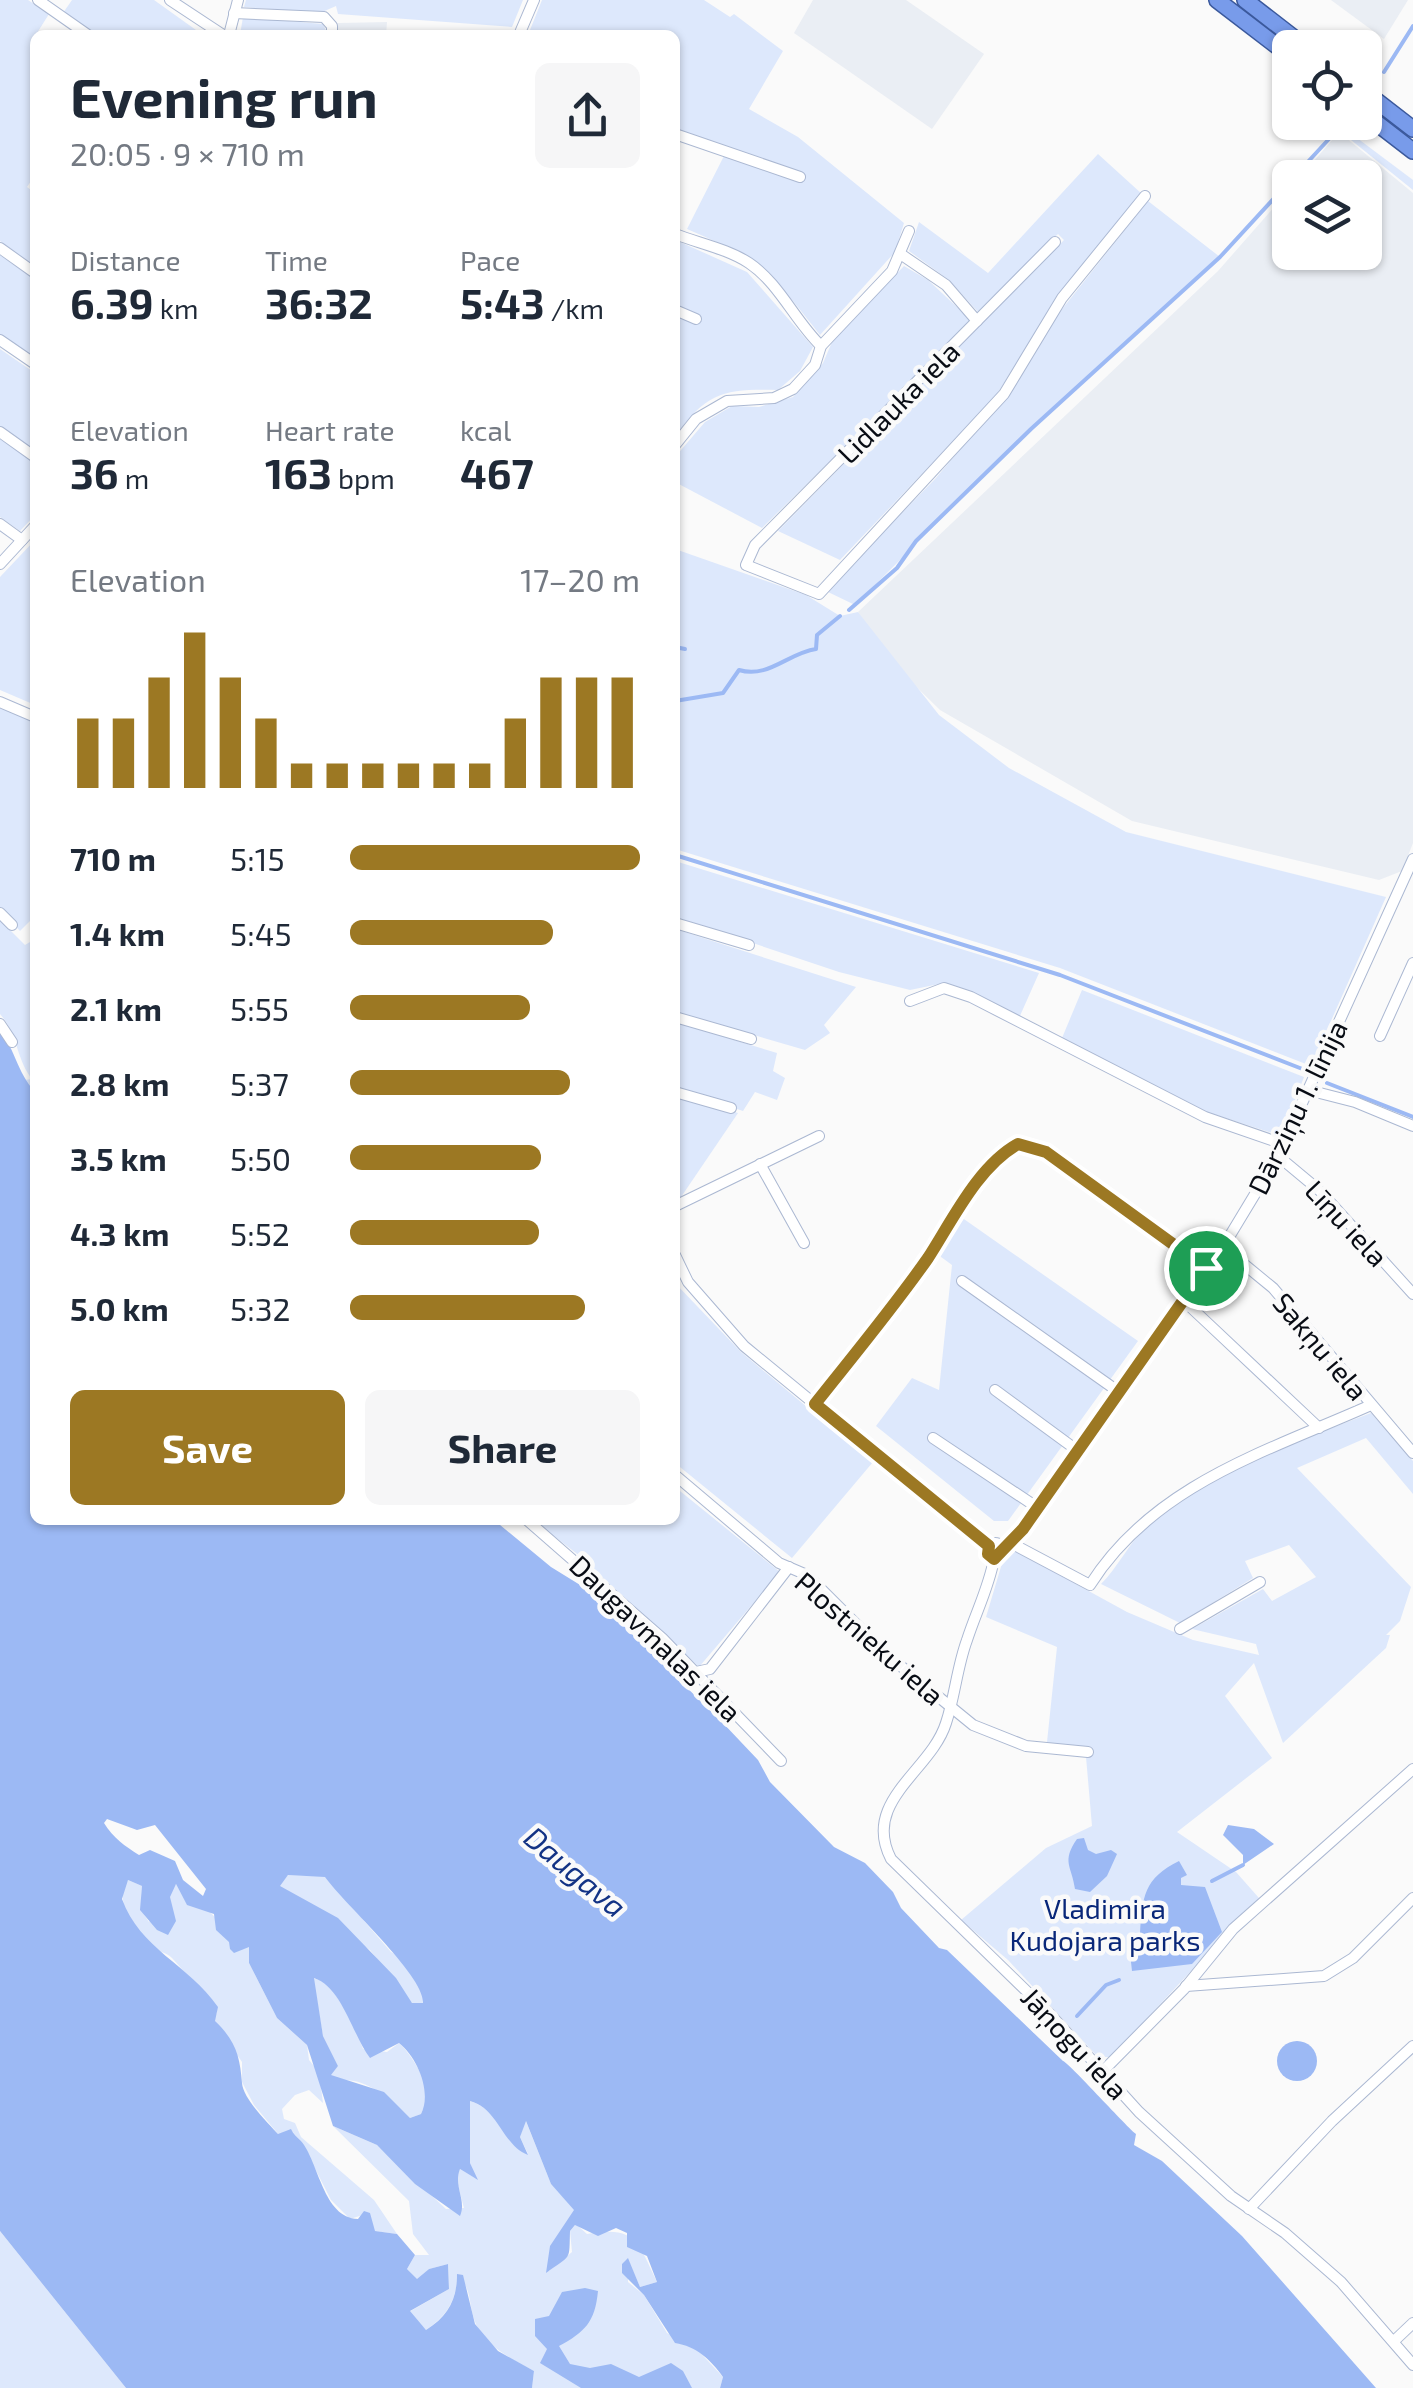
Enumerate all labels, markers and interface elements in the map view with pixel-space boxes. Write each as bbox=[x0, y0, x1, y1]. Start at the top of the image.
map controls bbox=[1272, 30, 1382, 270]
button: locate bbox=[1272, 30, 1382, 140]
text: Evening run bbox=[70, 63, 378, 129]
button: share bbox=[535, 63, 640, 168]
text: 20:05 · 9 × 710 m bbox=[70, 134, 305, 172]
button: layers bbox=[1272, 160, 1382, 270]
text: Distance bbox=[70, 243, 181, 277]
text: Time bbox=[265, 243, 328, 277]
text: Pace bbox=[460, 243, 520, 277]
text: 6.39 bbox=[70, 277, 154, 327]
text: 36:32 bbox=[265, 277, 373, 327]
text: 5:43 bbox=[460, 277, 545, 327]
text: km bbox=[154, 291, 199, 325]
text: /km bbox=[545, 291, 604, 325]
street label: Lidlauka iela bbox=[830, 334, 966, 470]
text: Elevation bbox=[70, 413, 189, 447]
text: Heart rate bbox=[265, 413, 395, 447]
text: kcal bbox=[460, 413, 511, 447]
text: 36 bbox=[70, 447, 119, 497]
text: 163 bbox=[265, 447, 332, 497]
text: 467 bbox=[460, 447, 534, 497]
text: m bbox=[119, 461, 149, 495]
text: bpm bbox=[332, 461, 395, 495]
text: Elevation bbox=[70, 560, 206, 598]
text: 17–20 m bbox=[520, 560, 640, 598]
text: 710 m bbox=[70, 839, 156, 877]
text: 5:15 bbox=[230, 839, 285, 877]
text: 1.4 km bbox=[70, 914, 165, 952]
text: 5:45 bbox=[230, 914, 292, 952]
text: 2.1 km bbox=[70, 989, 162, 1027]
text: 5:55 bbox=[230, 989, 289, 1027]
street label: Dārziņu 1. līnija bbox=[1240, 1014, 1356, 1201]
text: 2.8 km bbox=[70, 1064, 169, 1102]
text: 5:37 bbox=[230, 1064, 289, 1102]
text: 3.5 km bbox=[70, 1139, 167, 1177]
text: 5:50 bbox=[230, 1139, 291, 1177]
street label: Līņu iela bbox=[1297, 1173, 1395, 1275]
text: 4.3 km bbox=[70, 1214, 169, 1252]
text: 5:52 bbox=[230, 1214, 290, 1252]
pin bbox=[1164, 1226, 1249, 1311]
icon: arrive bbox=[1179, 1241, 1234, 1296]
street label: Sakņu iela bbox=[1265, 1285, 1376, 1408]
text: 5.0 km bbox=[70, 1289, 169, 1327]
text: 5:32 bbox=[230, 1289, 290, 1327]
button: Save bbox=[70, 1390, 345, 1505]
button: Share bbox=[365, 1390, 640, 1505]
street label: Daugavmalas iela bbox=[563, 1547, 749, 1729]
street label: Plostnieku iela bbox=[789, 1564, 951, 1712]
water label: Daugava bbox=[518, 1818, 634, 1924]
park label: Vladimira Kudojara parks bbox=[1010, 1891, 1200, 1957]
street label: Jāņogu iela bbox=[1013, 1980, 1135, 2107]

